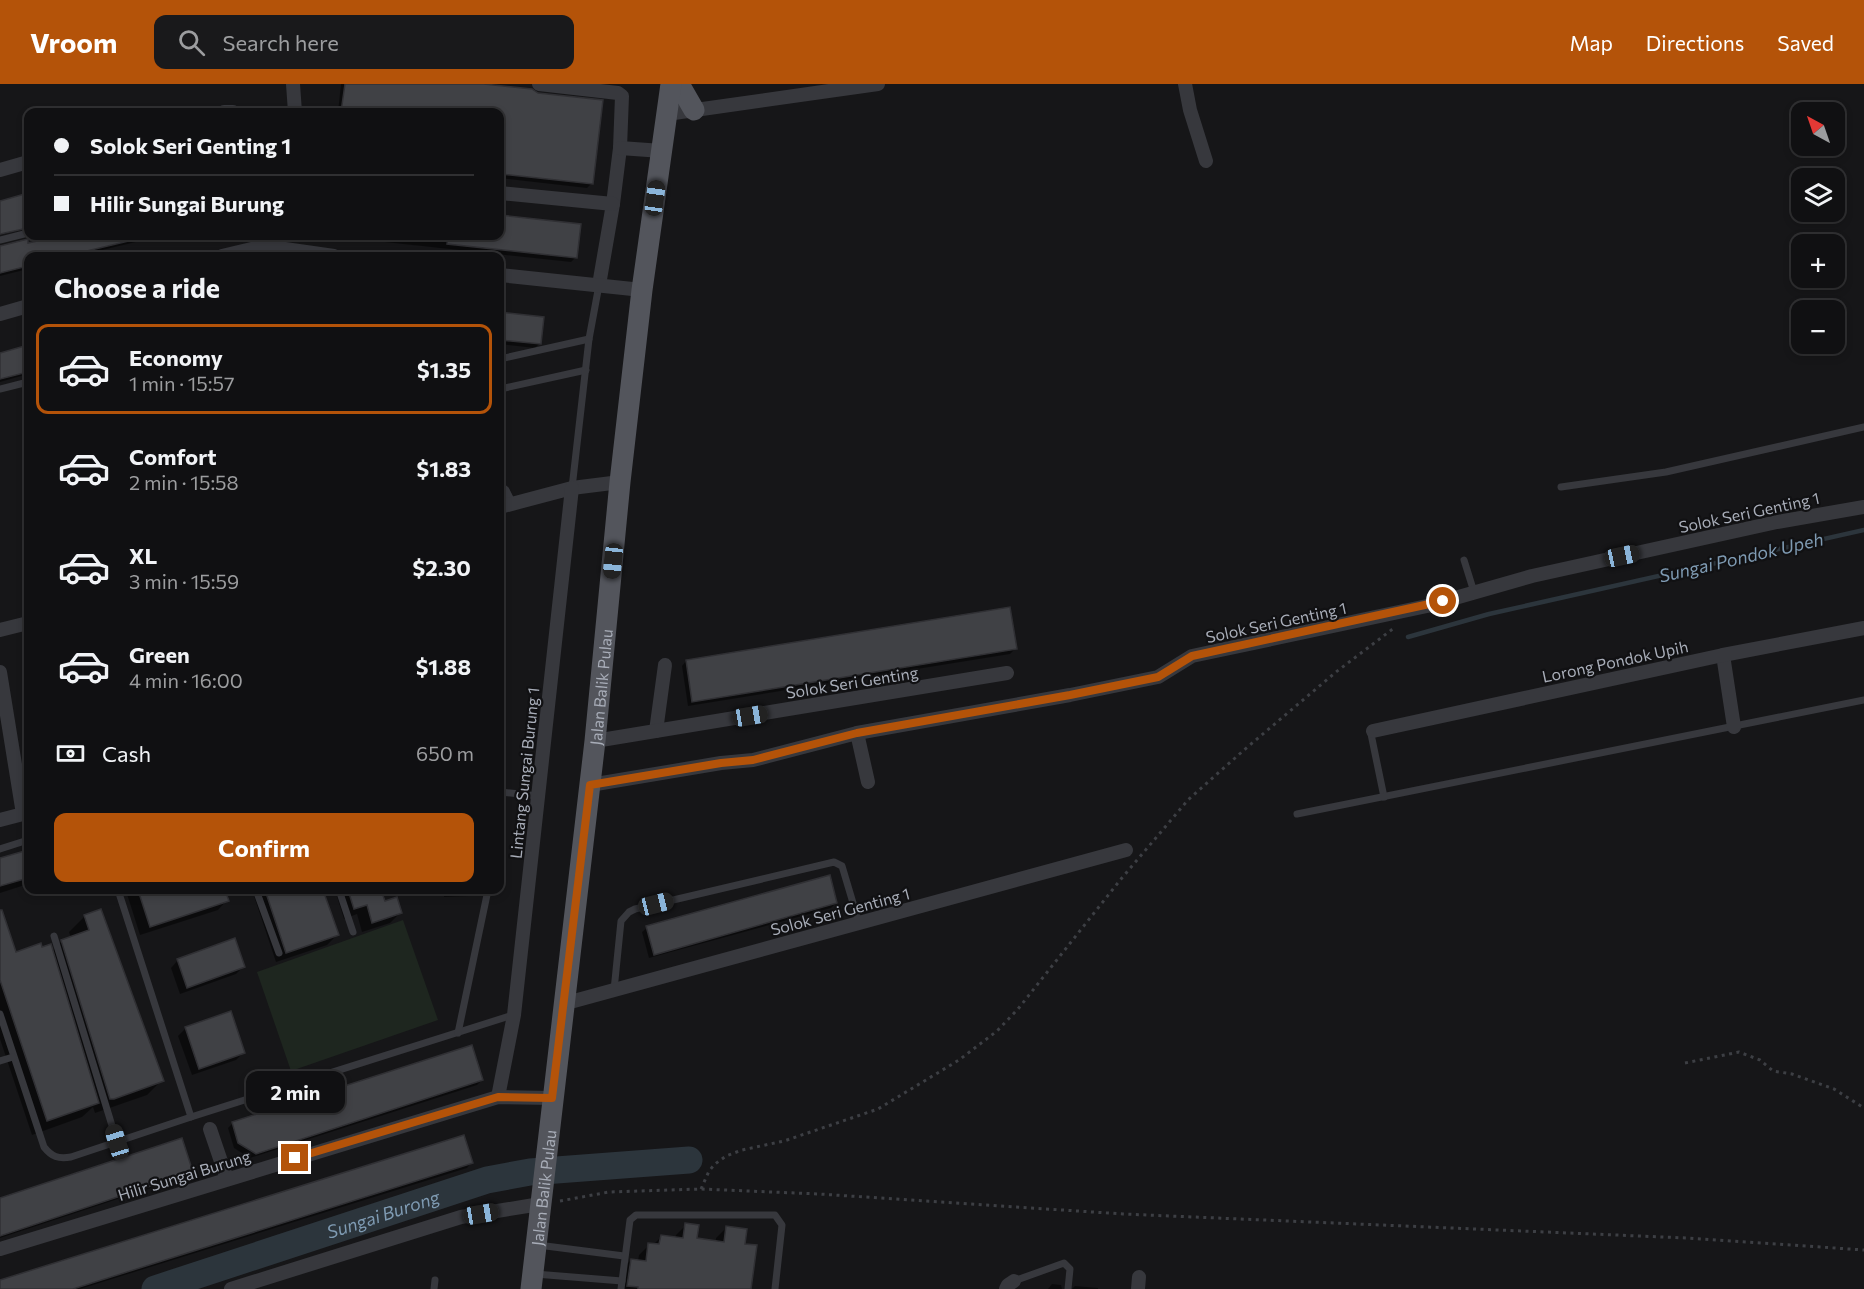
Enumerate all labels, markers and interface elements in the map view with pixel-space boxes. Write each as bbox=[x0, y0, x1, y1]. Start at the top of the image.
search box bbox=[154, 15, 574, 69]
text: Vroom bbox=[30, 25, 118, 59]
icon: search bbox=[175, 26, 208, 59]
text: Search here bbox=[223, 29, 339, 56]
text: Map bbox=[1570, 30, 1613, 55]
text: Directions bbox=[1646, 30, 1744, 55]
text: Saved bbox=[1777, 30, 1834, 55]
north arrow bbox=[1791, 102, 1845, 156]
map controls bbox=[1791, 102, 1845, 354]
text: Solok Seri Genting 1 bbox=[90, 132, 291, 159]
button: layers bbox=[1791, 168, 1845, 222]
car bbox=[644, 179, 666, 217]
text: Hilir Sungai Burung bbox=[90, 190, 284, 217]
button: + bbox=[1791, 234, 1845, 288]
text: Choose a ride bbox=[54, 271, 220, 304]
button: − bbox=[1791, 300, 1845, 354]
icon: car bbox=[57, 342, 111, 396]
text: Economy bbox=[129, 344, 223, 371]
text: $1.35 bbox=[417, 356, 471, 383]
text: 1 min · 15:57 bbox=[129, 371, 235, 395]
icon: car bbox=[57, 441, 111, 495]
text: Comfort bbox=[129, 443, 217, 470]
text: $1.83 bbox=[417, 455, 471, 482]
text: 2 min · 15:58 bbox=[129, 470, 239, 494]
street label: Solok Seri Genting 1 bbox=[1677, 488, 1821, 536]
water label: Sungai Pondok Upeh bbox=[1657, 527, 1825, 587]
icon: car bbox=[57, 540, 111, 594]
text: XL bbox=[129, 542, 157, 569]
car bbox=[602, 542, 624, 580]
car bbox=[1603, 543, 1641, 569]
text: $2.30 bbox=[413, 554, 471, 581]
text: 3 min · 15:59 bbox=[129, 569, 239, 593]
route start bbox=[1429, 587, 1456, 614]
street label: Solok Seri Genting 1 bbox=[1204, 598, 1348, 646]
street label: Jalan Balik Pulau bbox=[585, 628, 615, 746]
street label: Lorong Pondok Upih bbox=[1540, 636, 1690, 686]
icon: car bbox=[57, 639, 111, 693]
text: Green bbox=[129, 641, 190, 668]
text: $1.88 bbox=[416, 653, 471, 680]
street label: Solok Seri Genting bbox=[785, 662, 920, 702]
text: 4 min · 16:00 bbox=[129, 668, 243, 692]
street label: Lintang Sungai Burung 1 bbox=[506, 686, 542, 860]
car bbox=[731, 704, 769, 728]
icon: cash bbox=[54, 737, 87, 770]
text: Cash bbox=[102, 740, 151, 767]
text: 650 m bbox=[416, 741, 474, 765]
button: Confirm bbox=[54, 813, 474, 882]
street label: Solok Seri Genting 1 bbox=[768, 883, 912, 939]
car bbox=[636, 891, 676, 917]
callout: 2 min bbox=[246, 1071, 344, 1113]
text: 2 min bbox=[271, 1080, 320, 1104]
car bbox=[103, 1122, 131, 1162]
street label: Jalan Balik Pulau bbox=[527, 1129, 559, 1247]
route end bbox=[281, 1144, 308, 1171]
street label: Hilir Sungai Burung bbox=[115, 1146, 253, 1204]
water label: Sungai Burong bbox=[324, 1185, 443, 1243]
car bbox=[462, 1202, 500, 1226]

